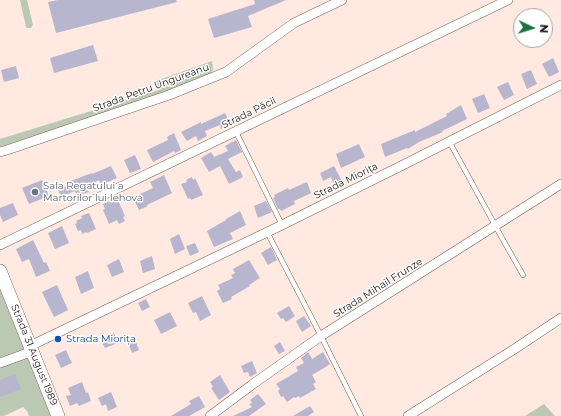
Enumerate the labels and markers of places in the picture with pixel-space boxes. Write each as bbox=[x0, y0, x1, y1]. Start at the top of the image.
place label: Sala Regatului a Martorilor lui Iehova bbox=[43, 180, 143, 204]
marker: Sala Regatului a Martorilor lui Iehova bbox=[30, 187, 40, 197]
place label: Strada Miorița bbox=[66, 333, 136, 345]
marker: Strada Miorița bbox=[53, 334, 63, 344]

